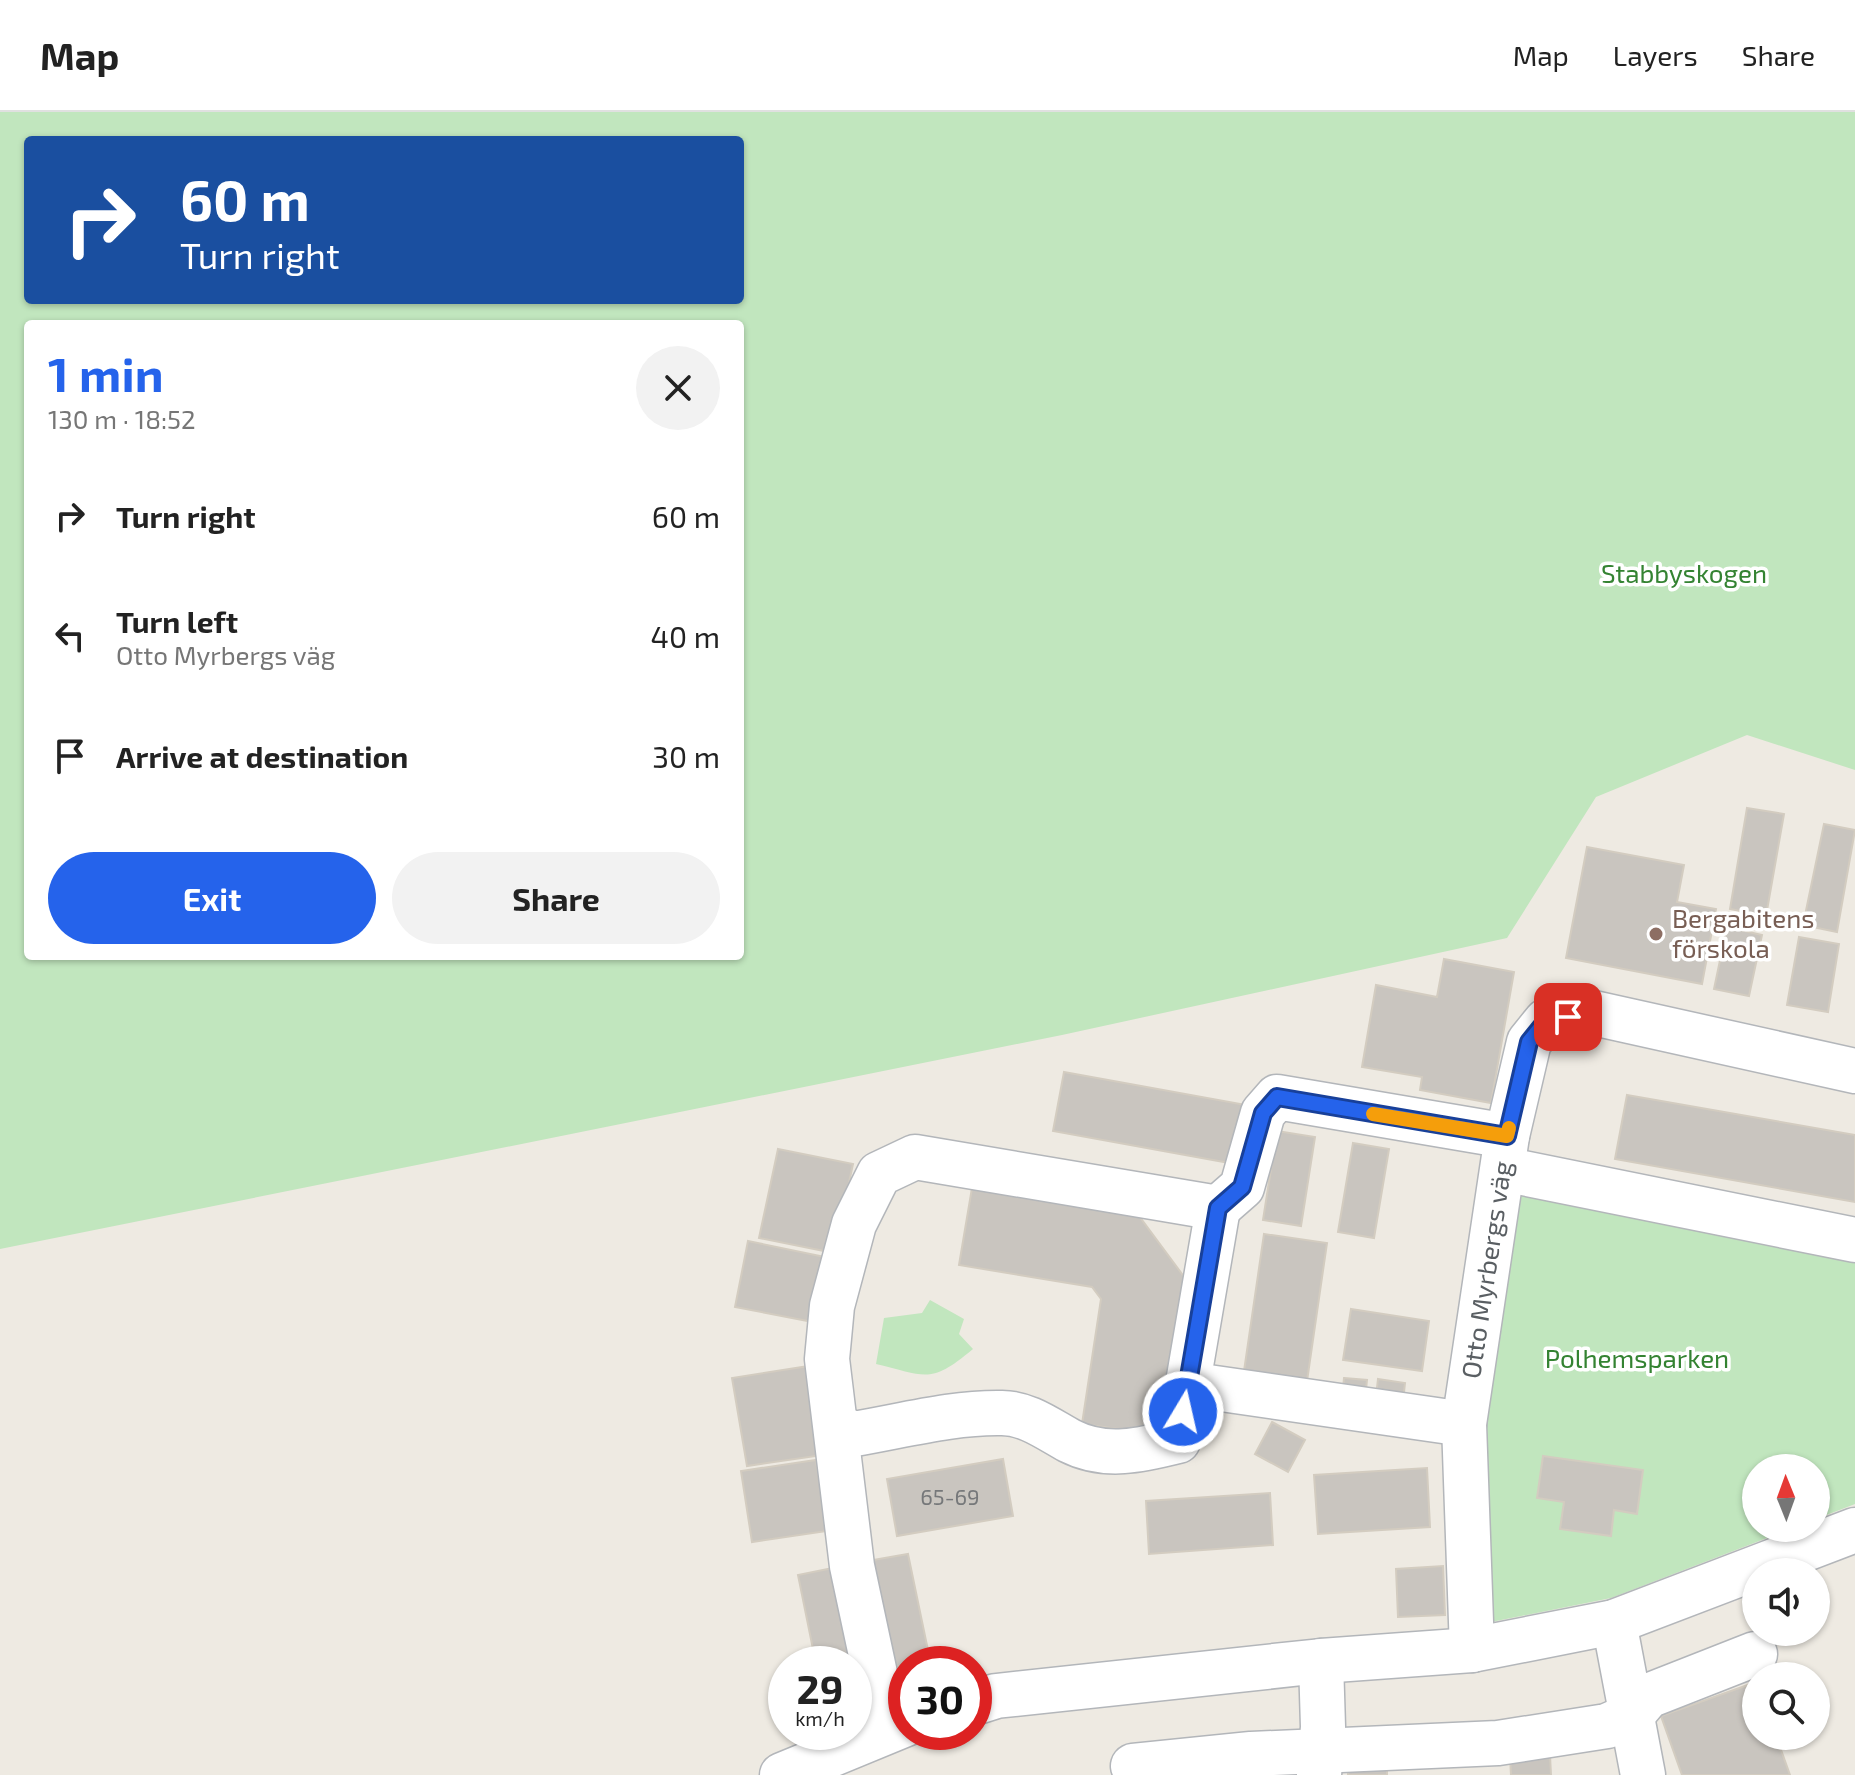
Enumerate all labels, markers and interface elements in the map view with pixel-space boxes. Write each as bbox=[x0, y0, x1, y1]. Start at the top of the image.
text: Map bbox=[40, 32, 119, 78]
text: Map bbox=[1513, 38, 1569, 72]
text: Layers bbox=[1613, 38, 1698, 72]
text: Share bbox=[1742, 38, 1815, 72]
text: 60 m bbox=[180, 165, 310, 232]
icon: right bbox=[48, 168, 152, 272]
text: Turn right bbox=[180, 233, 340, 276]
text: 1 min bbox=[48, 344, 164, 402]
button: close bbox=[636, 346, 720, 430]
text: 130 m · 18:52 bbox=[48, 403, 196, 434]
icon: right bbox=[48, 494, 92, 538]
text: Turn right bbox=[116, 498, 256, 534]
text: 60 m bbox=[652, 498, 720, 534]
park label: Stabbyskogen bbox=[1601, 557, 1767, 588]
text: Turn left bbox=[116, 603, 238, 639]
icon: left bbox=[48, 614, 92, 658]
text: 40 m bbox=[650, 618, 720, 654]
text: Otto Myrbergs väg bbox=[116, 639, 335, 670]
icon: arrive bbox=[48, 734, 92, 778]
text: Arrive at destination bbox=[116, 738, 408, 774]
text: 30 m bbox=[652, 738, 720, 774]
button: Exit bbox=[48, 852, 376, 944]
button: Share bbox=[392, 852, 720, 944]
place label: Bergabitens förskola bbox=[1672, 902, 1815, 963]
marker: Bergabitens förskola bbox=[1647, 925, 1665, 943]
pin bbox=[1534, 983, 1602, 1051]
icon: arrive bbox=[1546, 995, 1590, 1039]
street label: Otto Myrbergs väg bbox=[1454, 1159, 1517, 1380]
park label: Polhemsparken bbox=[1545, 1342, 1729, 1373]
position arrow bbox=[1141, 1370, 1225, 1454]
north arrow bbox=[1742, 1454, 1830, 1542]
map controls bbox=[1742, 1454, 1830, 1750]
house number: 65-69 bbox=[920, 1483, 980, 1509]
button: sound bbox=[1742, 1558, 1830, 1646]
speed limit sign: 30 bbox=[888, 1646, 992, 1750]
button: search bbox=[1742, 1662, 1830, 1750]
text: 29 bbox=[797, 1664, 843, 1712]
text: km/h bbox=[795, 1706, 845, 1730]

